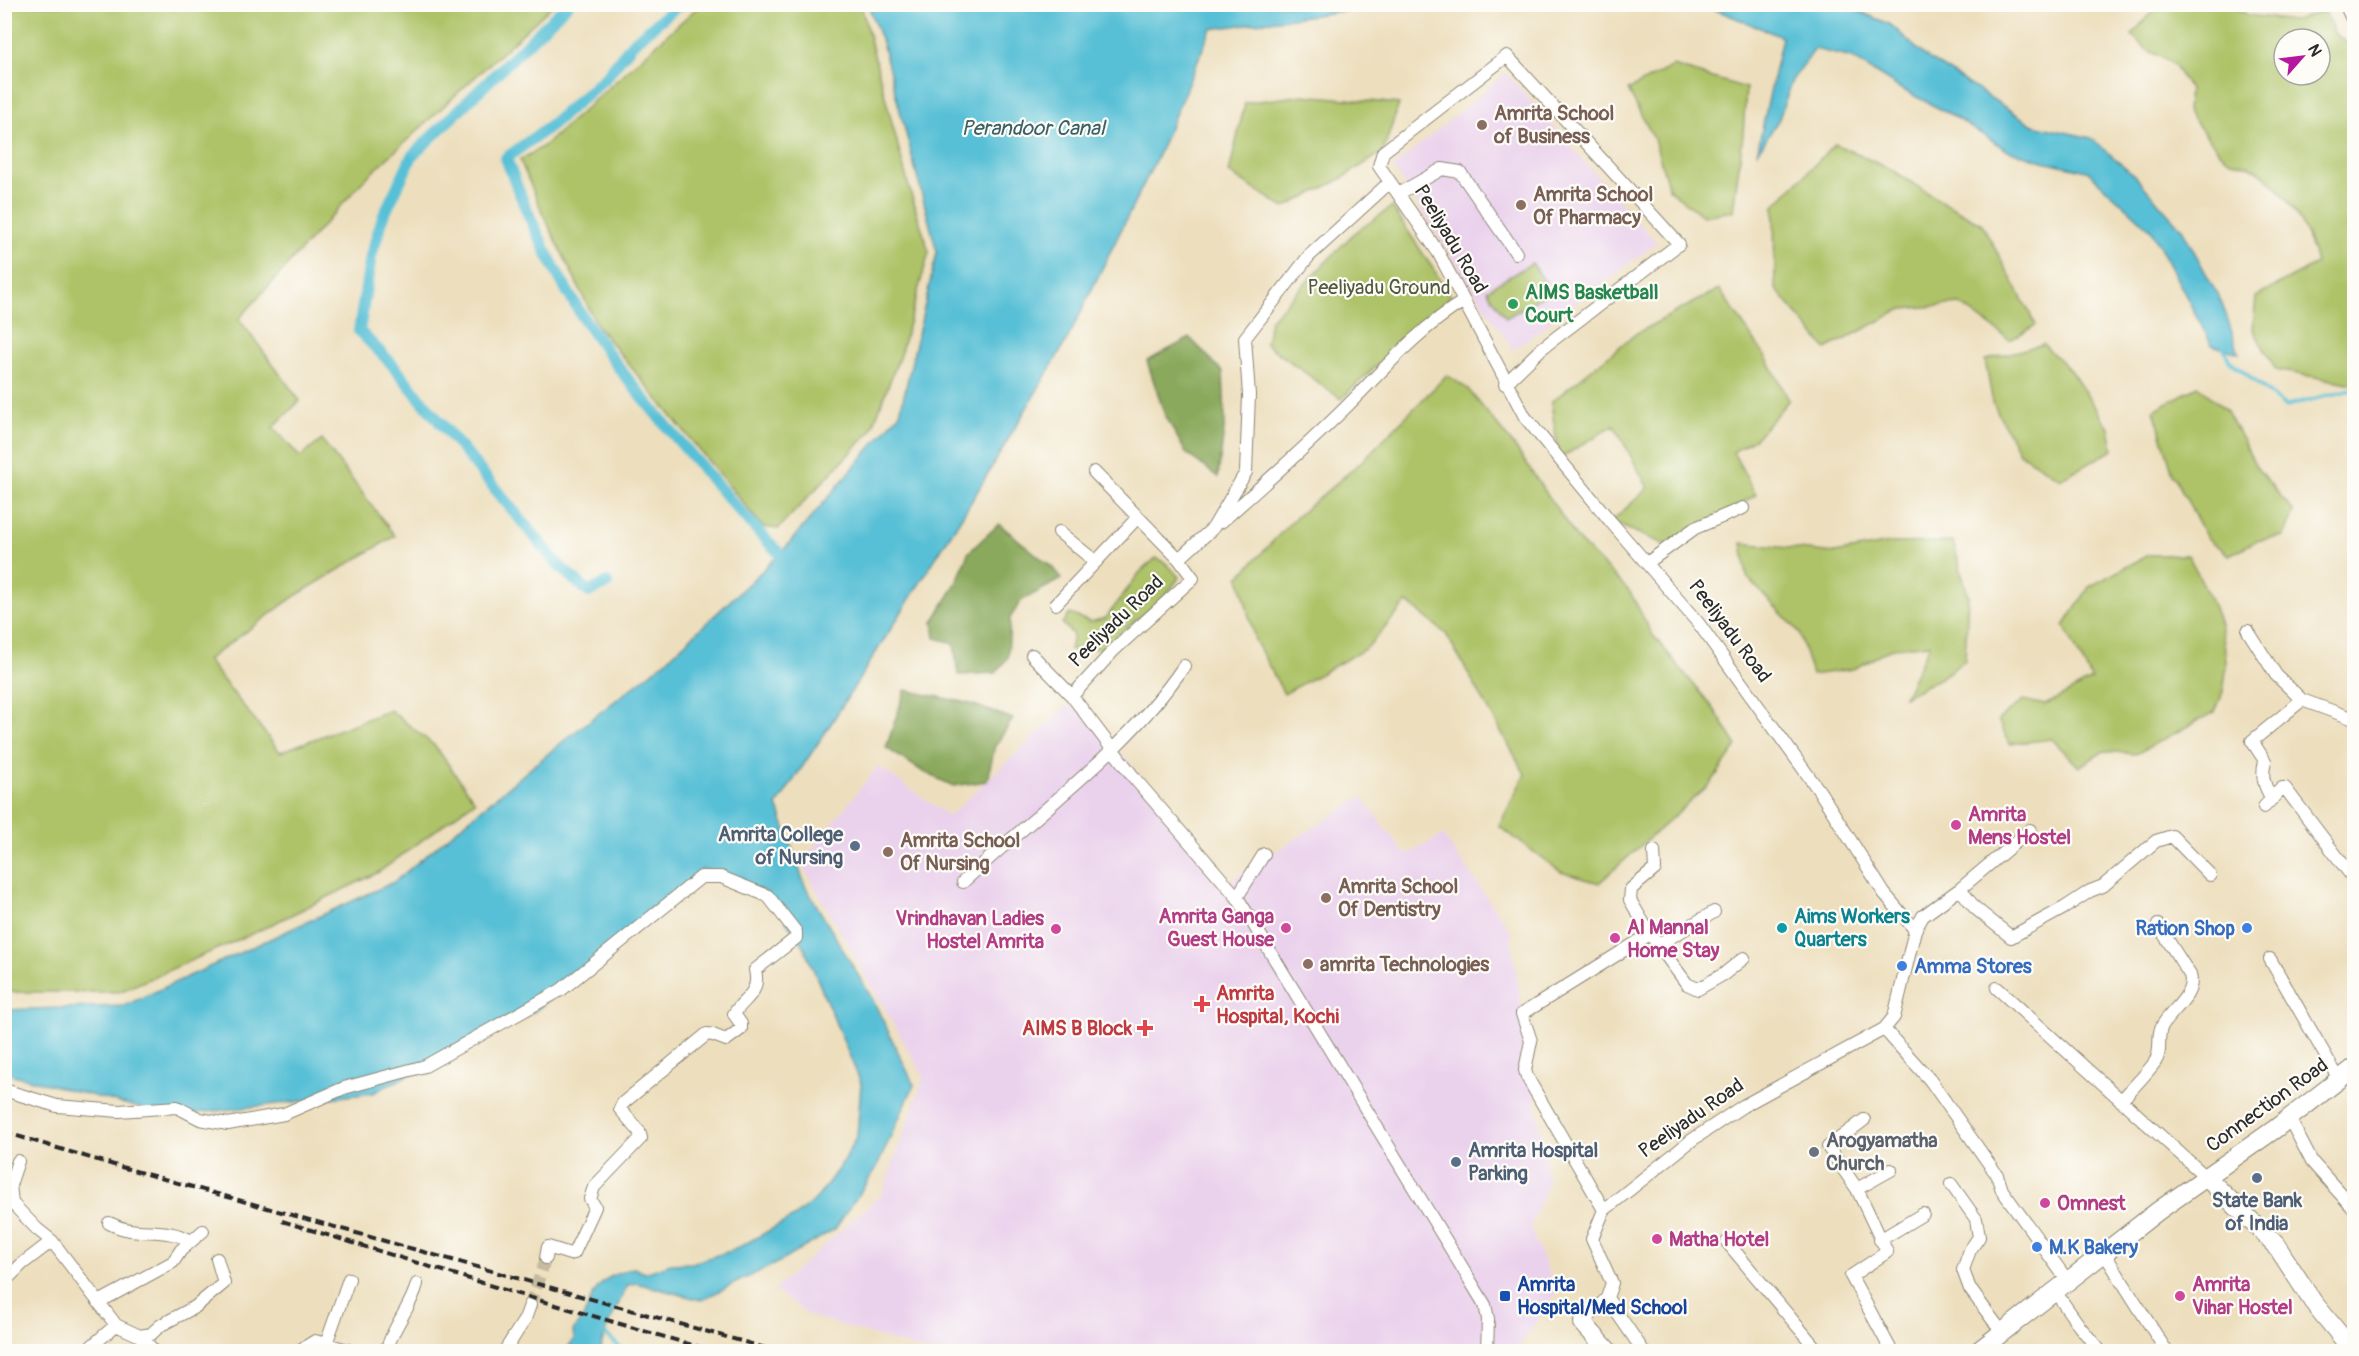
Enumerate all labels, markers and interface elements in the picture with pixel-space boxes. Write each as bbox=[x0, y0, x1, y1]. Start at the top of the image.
north arrow bbox=[2272, 27, 2332, 87]
text: N bbox=[2303, 41, 2326, 60]
place label: Amrita School of Business bbox=[1493, 101, 1614, 149]
water label: Perandoor Canal bbox=[961, 115, 1107, 142]
marker: Amrita School of Business bbox=[1475, 118, 1489, 132]
street label: Peeliyadu Road bbox=[1409, 180, 1493, 298]
place label: Amrita School Of Pharmacy bbox=[1533, 182, 1653, 230]
marker: Amrita School Of Pharmacy bbox=[1514, 198, 1528, 212]
park label: Peeliyadu Ground bbox=[1307, 275, 1451, 300]
place label: AIMS Basketball Court bbox=[1525, 280, 1658, 328]
marker: AIMS Basketball Court bbox=[1506, 297, 1520, 311]
street label: Peeliyadu Road bbox=[1063, 569, 1169, 673]
street label: Peeliyadu Road bbox=[1683, 575, 1777, 687]
place label: Amrita Mens Hostel bbox=[1968, 802, 2071, 850]
marker: Amrita Mens Hostel bbox=[1949, 818, 1963, 832]
place label: Amrita College of Nursing bbox=[718, 822, 844, 870]
place label: Amrita School Of Nursing bbox=[900, 828, 1020, 876]
marker: Amrita College of Nursing bbox=[848, 839, 862, 853]
marker: Amrita School Of Nursing bbox=[881, 845, 895, 859]
place label: Amrita School Of Dentistry bbox=[1338, 874, 1458, 922]
marker: Amrita School Of Dentistry bbox=[1319, 891, 1333, 905]
place label: Amrita Ganga Guest House bbox=[1159, 904, 1275, 952]
place label: Aims Workers Quarters bbox=[1794, 904, 1910, 952]
place label: Vrindhavan Ladies Hostel Amrita bbox=[896, 906, 1044, 954]
place label: Al Mannal Home Stay bbox=[1627, 915, 1720, 963]
place label: Ration Shop bbox=[2135, 916, 2236, 941]
marker: Amrita Ganga Guest House bbox=[1279, 921, 1293, 935]
marker: Aims Workers Quarters bbox=[1775, 921, 1789, 935]
marker: Ration Shop bbox=[2240, 921, 2254, 935]
marker: Vrindhavan Ladies Hostel Amrita bbox=[1049, 922, 1063, 936]
marker: Al Mannal Home Stay bbox=[1608, 931, 1622, 945]
place label: amrita Technologies bbox=[1320, 952, 1489, 977]
place label: Amma Stores bbox=[1914, 954, 2032, 979]
marker: amrita Technologies bbox=[1301, 957, 1315, 971]
marker: Amma Stores bbox=[1895, 959, 1909, 973]
place label: Amrita Hospital, Kochi bbox=[1216, 981, 1339, 1029]
marker: Amrita Hospital, Kochi bbox=[1193, 995, 1211, 1013]
place label: AIMS B Block bbox=[1022, 1016, 1133, 1041]
marker: AIMS B Block bbox=[1136, 1019, 1154, 1037]
street label: Connection Road bbox=[2201, 1052, 2333, 1158]
street label: Peeliyadu Road bbox=[1634, 1073, 1748, 1163]
place label: Arogyamatha Church bbox=[1826, 1128, 1938, 1176]
place label: Amrita Hospital Parking bbox=[1468, 1138, 1598, 1186]
marker: Arogyamatha Church bbox=[1807, 1145, 1821, 1159]
marker: Amrita Hospital Parking bbox=[1449, 1155, 1463, 1169]
marker: State Bank of India bbox=[2250, 1171, 2264, 1185]
place label: State Bank of India bbox=[2212, 1188, 2303, 1236]
place label: Omnest bbox=[2057, 1191, 2127, 1216]
marker: Omnest bbox=[2038, 1196, 2052, 1210]
place label: Matha Hotel bbox=[1669, 1227, 1769, 1252]
marker: Matha Hotel bbox=[1650, 1232, 1664, 1246]
place label: M.K Bakery bbox=[2049, 1235, 2139, 1260]
marker: M.K Bakery bbox=[2030, 1240, 2044, 1254]
place label: Amrita Hospital/Med School bbox=[1517, 1272, 1687, 1320]
place label: Amrita Vihar Hostel bbox=[2192, 1272, 2293, 1320]
marker: Amrita Hospital/Med School bbox=[1498, 1289, 1512, 1303]
marker: Amrita Vihar Hostel bbox=[2173, 1289, 2187, 1303]

